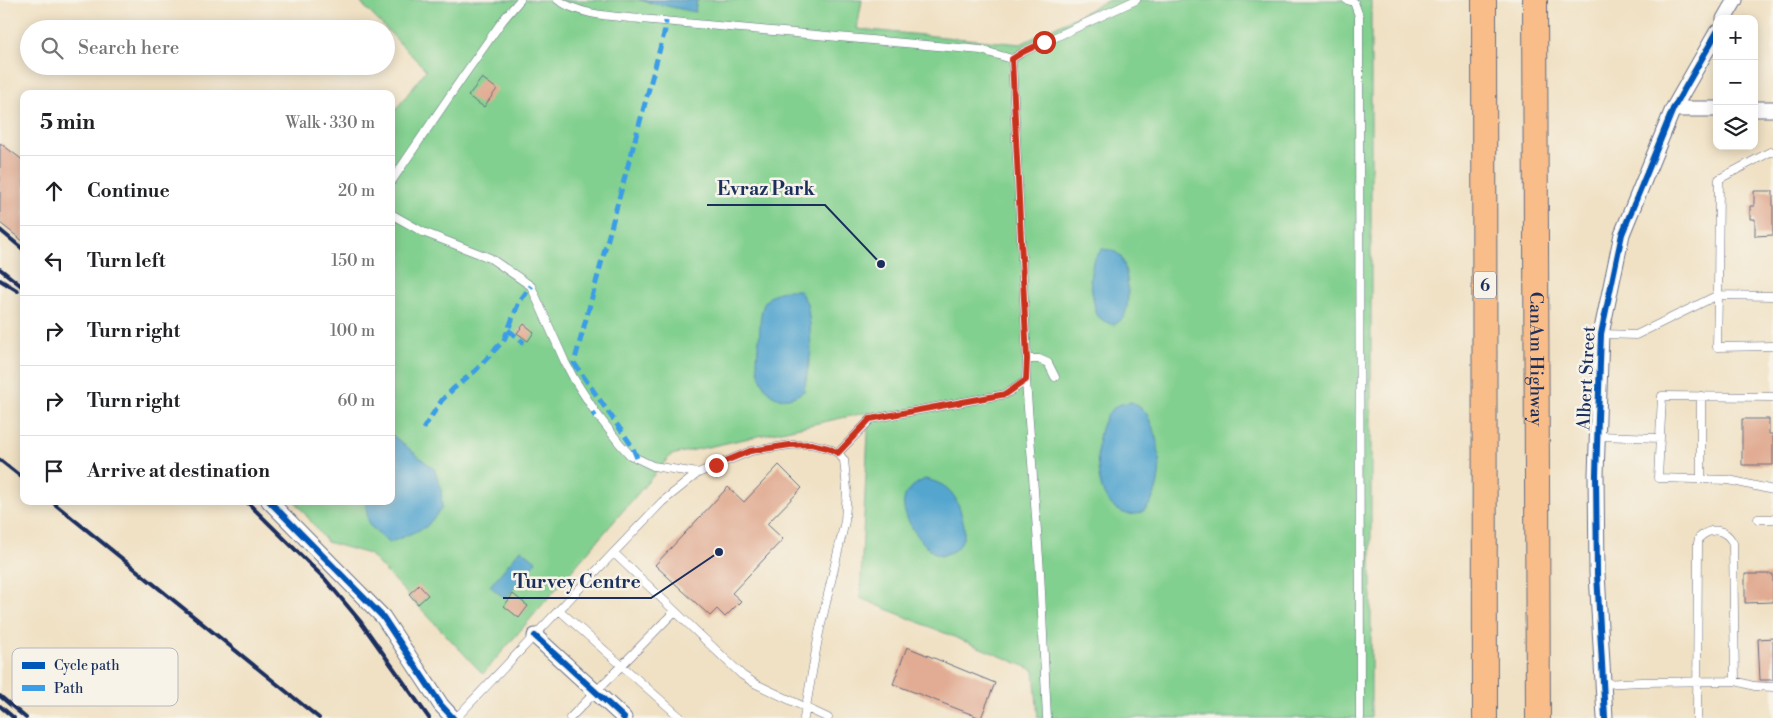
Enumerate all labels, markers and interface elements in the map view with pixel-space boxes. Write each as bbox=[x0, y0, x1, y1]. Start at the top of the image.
map controls bbox=[1713, 15, 1758, 150]
button: + bbox=[1713, 15, 1758, 60]
search box bbox=[20, 20, 395, 75]
route start bbox=[1033, 31, 1056, 54]
icon: search bbox=[38, 34, 66, 62]
text: Search here bbox=[78, 36, 179, 60]
button: − bbox=[1713, 60, 1758, 105]
button: layers bbox=[1713, 105, 1758, 150]
text: 5 min bbox=[40, 110, 95, 136]
text: Walk · 330 m bbox=[285, 113, 375, 133]
callout: Evraz Park bbox=[707, 171, 825, 205]
icon: ahead bbox=[40, 177, 68, 205]
text: Evraz Park bbox=[717, 177, 815, 201]
text: Continue bbox=[87, 179, 170, 203]
text: 20 m bbox=[338, 181, 375, 201]
icon: left bbox=[40, 247, 68, 275]
text: Turn left bbox=[87, 249, 166, 273]
text: 150 m bbox=[331, 251, 375, 271]
road number: 6 bbox=[1474, 272, 1496, 298]
street label: CanAm Highway bbox=[1524, 292, 1548, 427]
icon: right bbox=[40, 317, 68, 345]
text: Turn right bbox=[87, 319, 180, 343]
text: 100 m bbox=[330, 321, 375, 341]
street label: Albert Street bbox=[1572, 325, 1601, 432]
icon: right bbox=[40, 387, 68, 415]
text: Turn right bbox=[87, 389, 180, 413]
text: 60 m bbox=[337, 391, 375, 411]
route end bbox=[705, 454, 728, 477]
icon: arrive bbox=[40, 457, 68, 485]
text: Arrive at destination bbox=[87, 459, 270, 483]
callout: Turvey Centre bbox=[503, 564, 651, 598]
text: Turvey Centre bbox=[513, 570, 641, 594]
legend bbox=[12, 648, 178, 706]
text: Cycle path bbox=[54, 657, 120, 675]
text: Path bbox=[54, 680, 84, 698]

